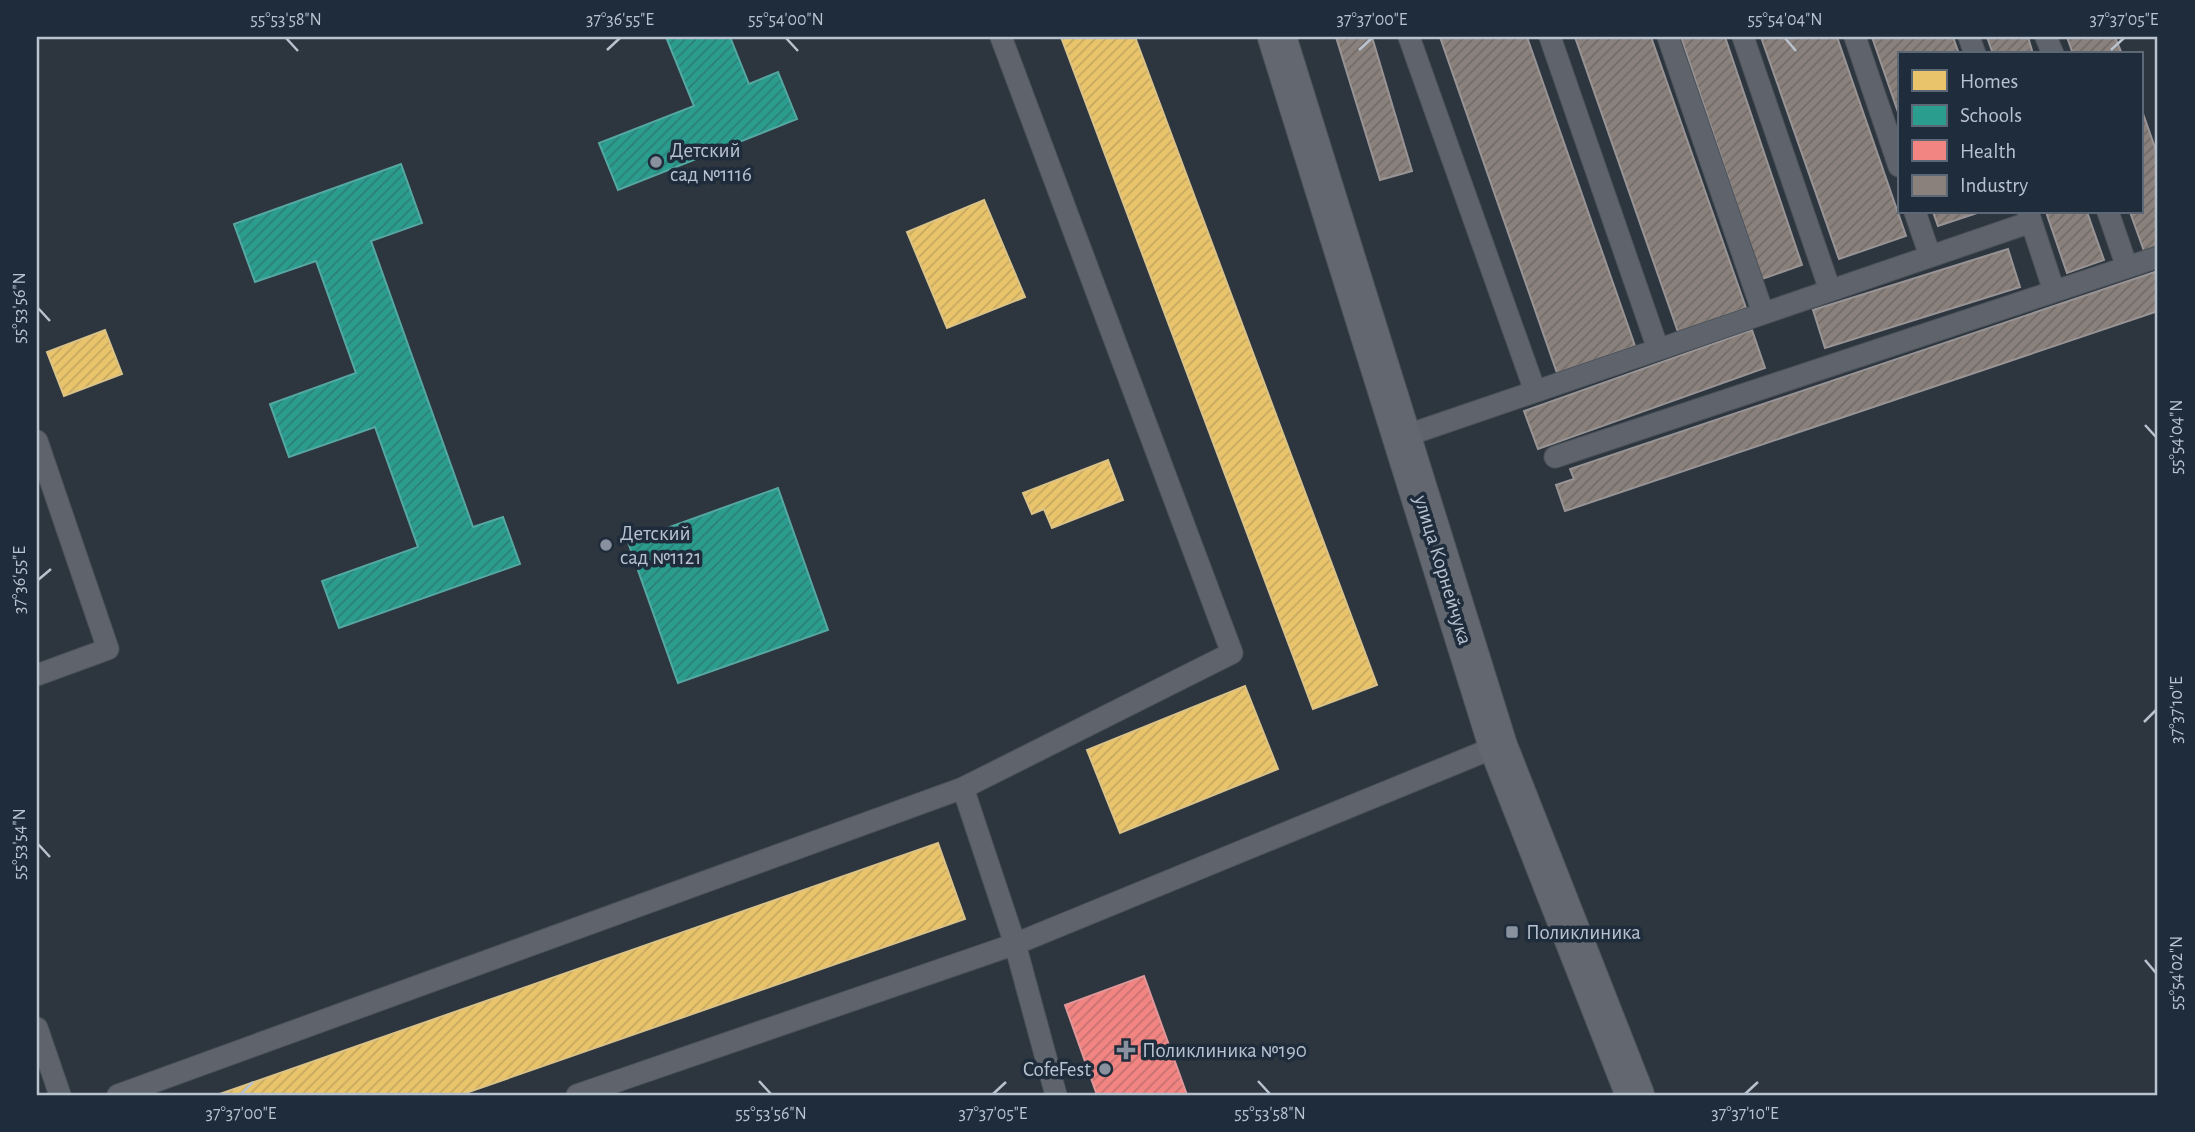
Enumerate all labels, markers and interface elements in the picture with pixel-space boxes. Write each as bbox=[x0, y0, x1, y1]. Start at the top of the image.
text: 55°53'58"N bbox=[250, 11, 322, 29]
text: 37°36'55"E bbox=[586, 11, 654, 29]
text: 55°54'00"N bbox=[748, 11, 824, 29]
text: 37°37'00"E bbox=[1337, 11, 1408, 29]
text: 55°54'04"N bbox=[1748, 11, 1823, 29]
text: 37°37'05"E bbox=[2090, 11, 2159, 29]
legend bbox=[1898, 52, 2142, 214]
text: Homes bbox=[1960, 71, 2018, 92]
text: Schools bbox=[1960, 105, 2022, 126]
place label: Детский сад №1116 bbox=[670, 140, 752, 185]
text: Health bbox=[1960, 141, 2016, 162]
marker: Детский сад №1116 bbox=[648, 154, 664, 170]
text: Industry bbox=[1960, 175, 2028, 196]
text: 55°53'56"N bbox=[11, 272, 29, 344]
text: 55°54'04"N bbox=[2168, 400, 2186, 475]
street label: улица Корнейчука bbox=[1410, 492, 1476, 648]
place label: Детский сад №1121 bbox=[620, 523, 702, 568]
marker: Детский сад №1121 bbox=[598, 537, 614, 553]
text: 37°36'55"E bbox=[11, 546, 29, 614]
text: 37°37'10"E bbox=[2168, 676, 2186, 744]
text: 55°53'54"N bbox=[11, 808, 29, 880]
place label: Поликлиника bbox=[1526, 922, 1641, 943]
marker: Поликлиника bbox=[1504, 924, 1520, 940]
text: 55°54'02"N bbox=[2168, 936, 2186, 1010]
marker: Поликлиника №190 bbox=[1116, 1040, 1136, 1060]
place label: Поликлиника №190 bbox=[1142, 1040, 1307, 1061]
place label: CofeFest bbox=[1023, 1059, 1091, 1080]
marker: CofeFest bbox=[1097, 1061, 1113, 1077]
text: 37°37'00"E bbox=[206, 1105, 277, 1123]
text: 55°53'56"N bbox=[735, 1105, 807, 1123]
text: 37°37'05"E bbox=[959, 1105, 1028, 1123]
text: 55°53'58"N bbox=[1234, 1105, 1306, 1123]
text: 37°37'10"E bbox=[1711, 1105, 1779, 1123]

